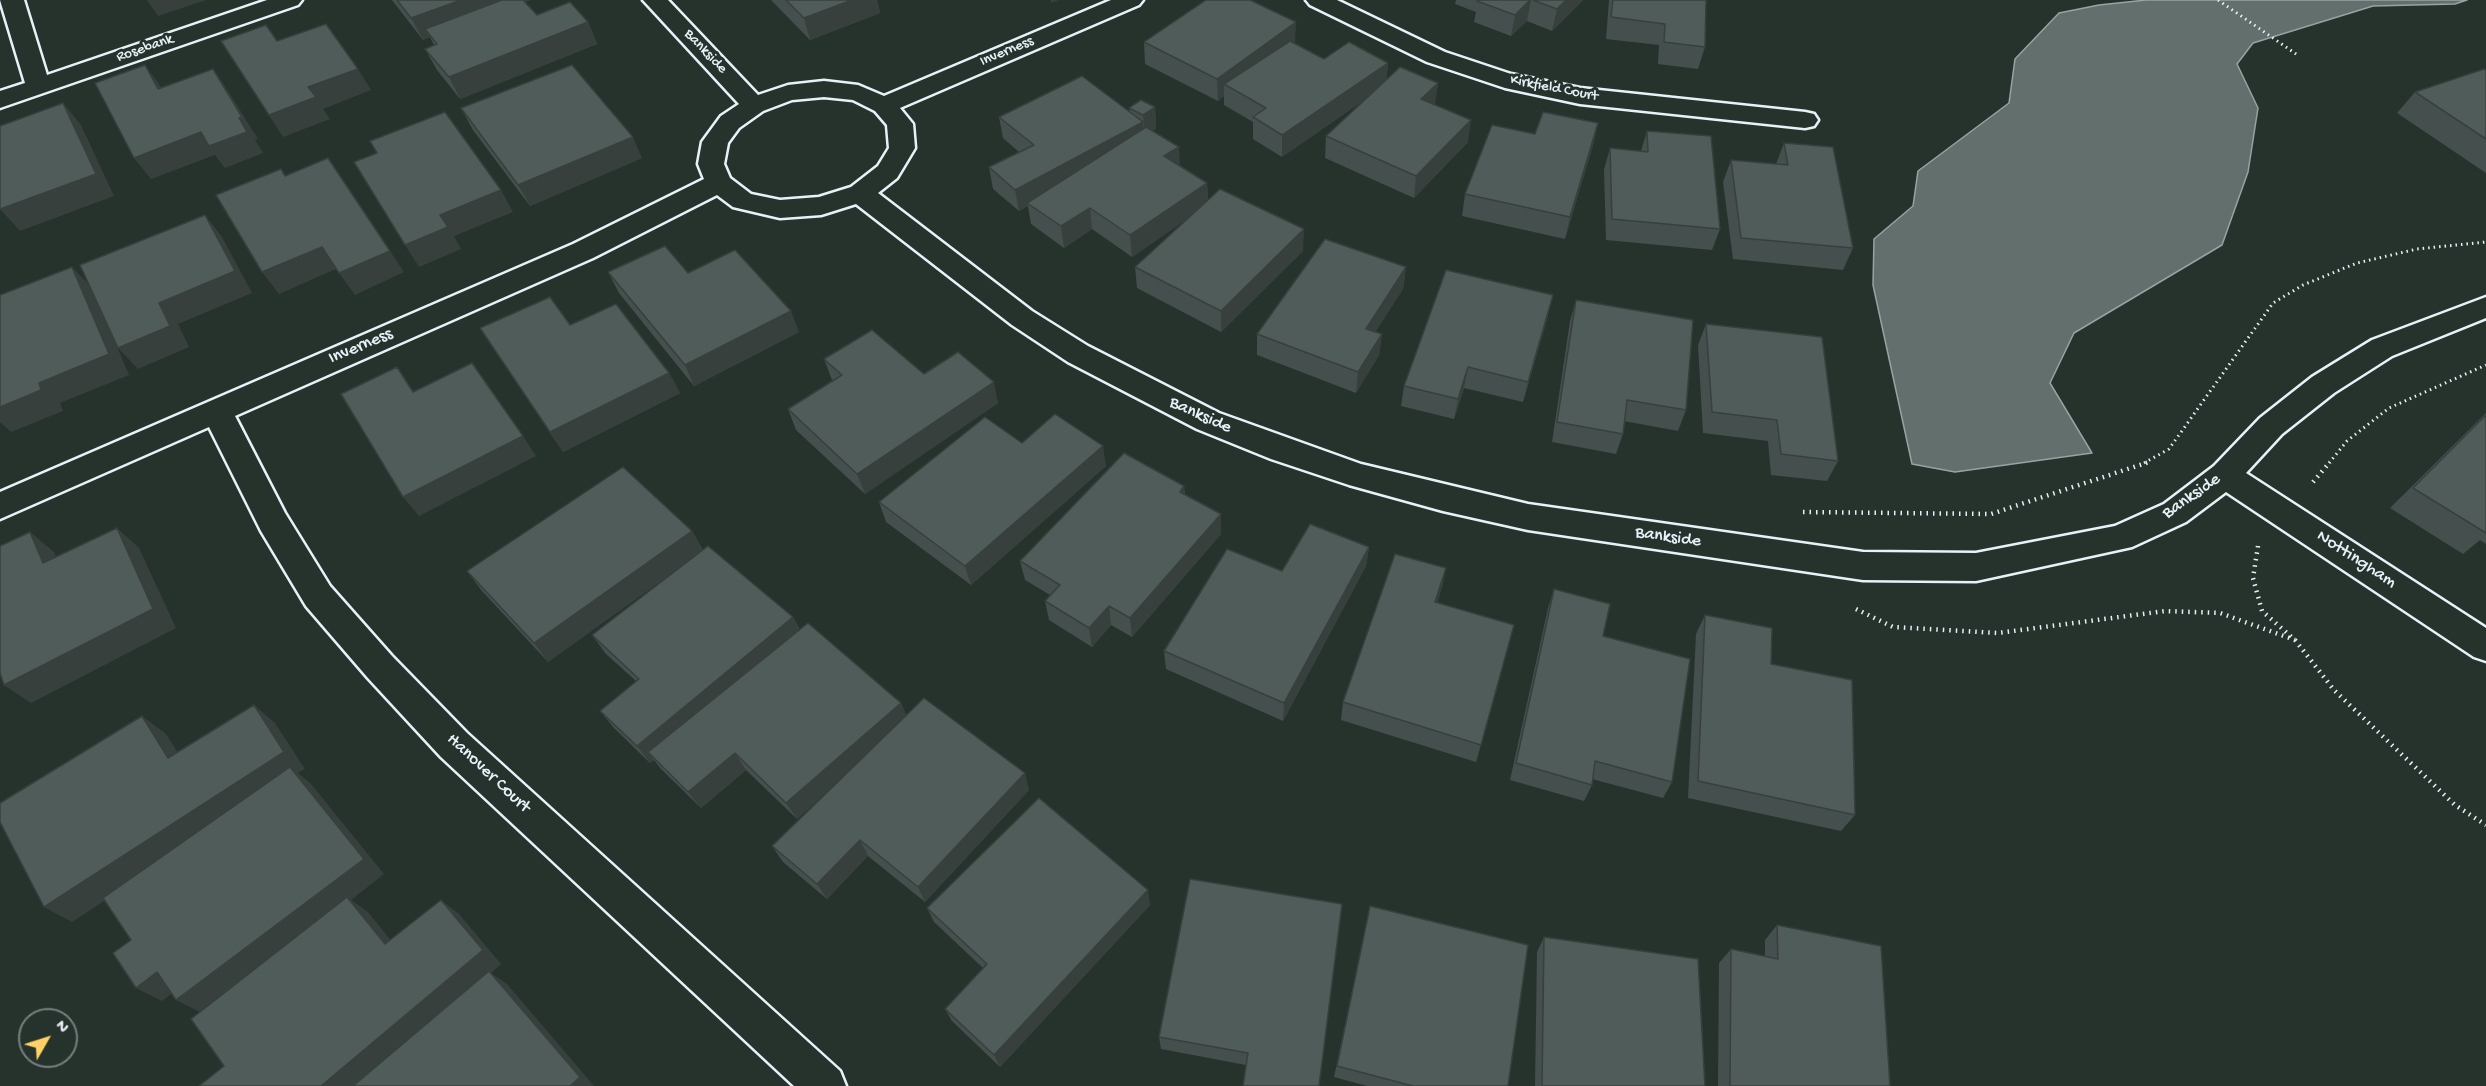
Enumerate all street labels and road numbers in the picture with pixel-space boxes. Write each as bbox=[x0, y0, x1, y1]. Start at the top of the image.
street label: Bankside bbox=[679, 26, 731, 78]
street label: Rosebank bbox=[114, 31, 176, 67]
street label: Inverness bbox=[978, 33, 1036, 71]
street label: Kirkfield Court bbox=[1509, 72, 1599, 106]
street label: Inverness bbox=[326, 324, 396, 370]
street label: Bankside bbox=[1165, 393, 1235, 439]
street label: Bankside bbox=[2159, 469, 2225, 525]
street label: Bankside bbox=[1634, 523, 1702, 553]
street label: Nottingham bbox=[2312, 526, 2400, 594]
street label: Hanover Court bbox=[441, 730, 535, 818]

